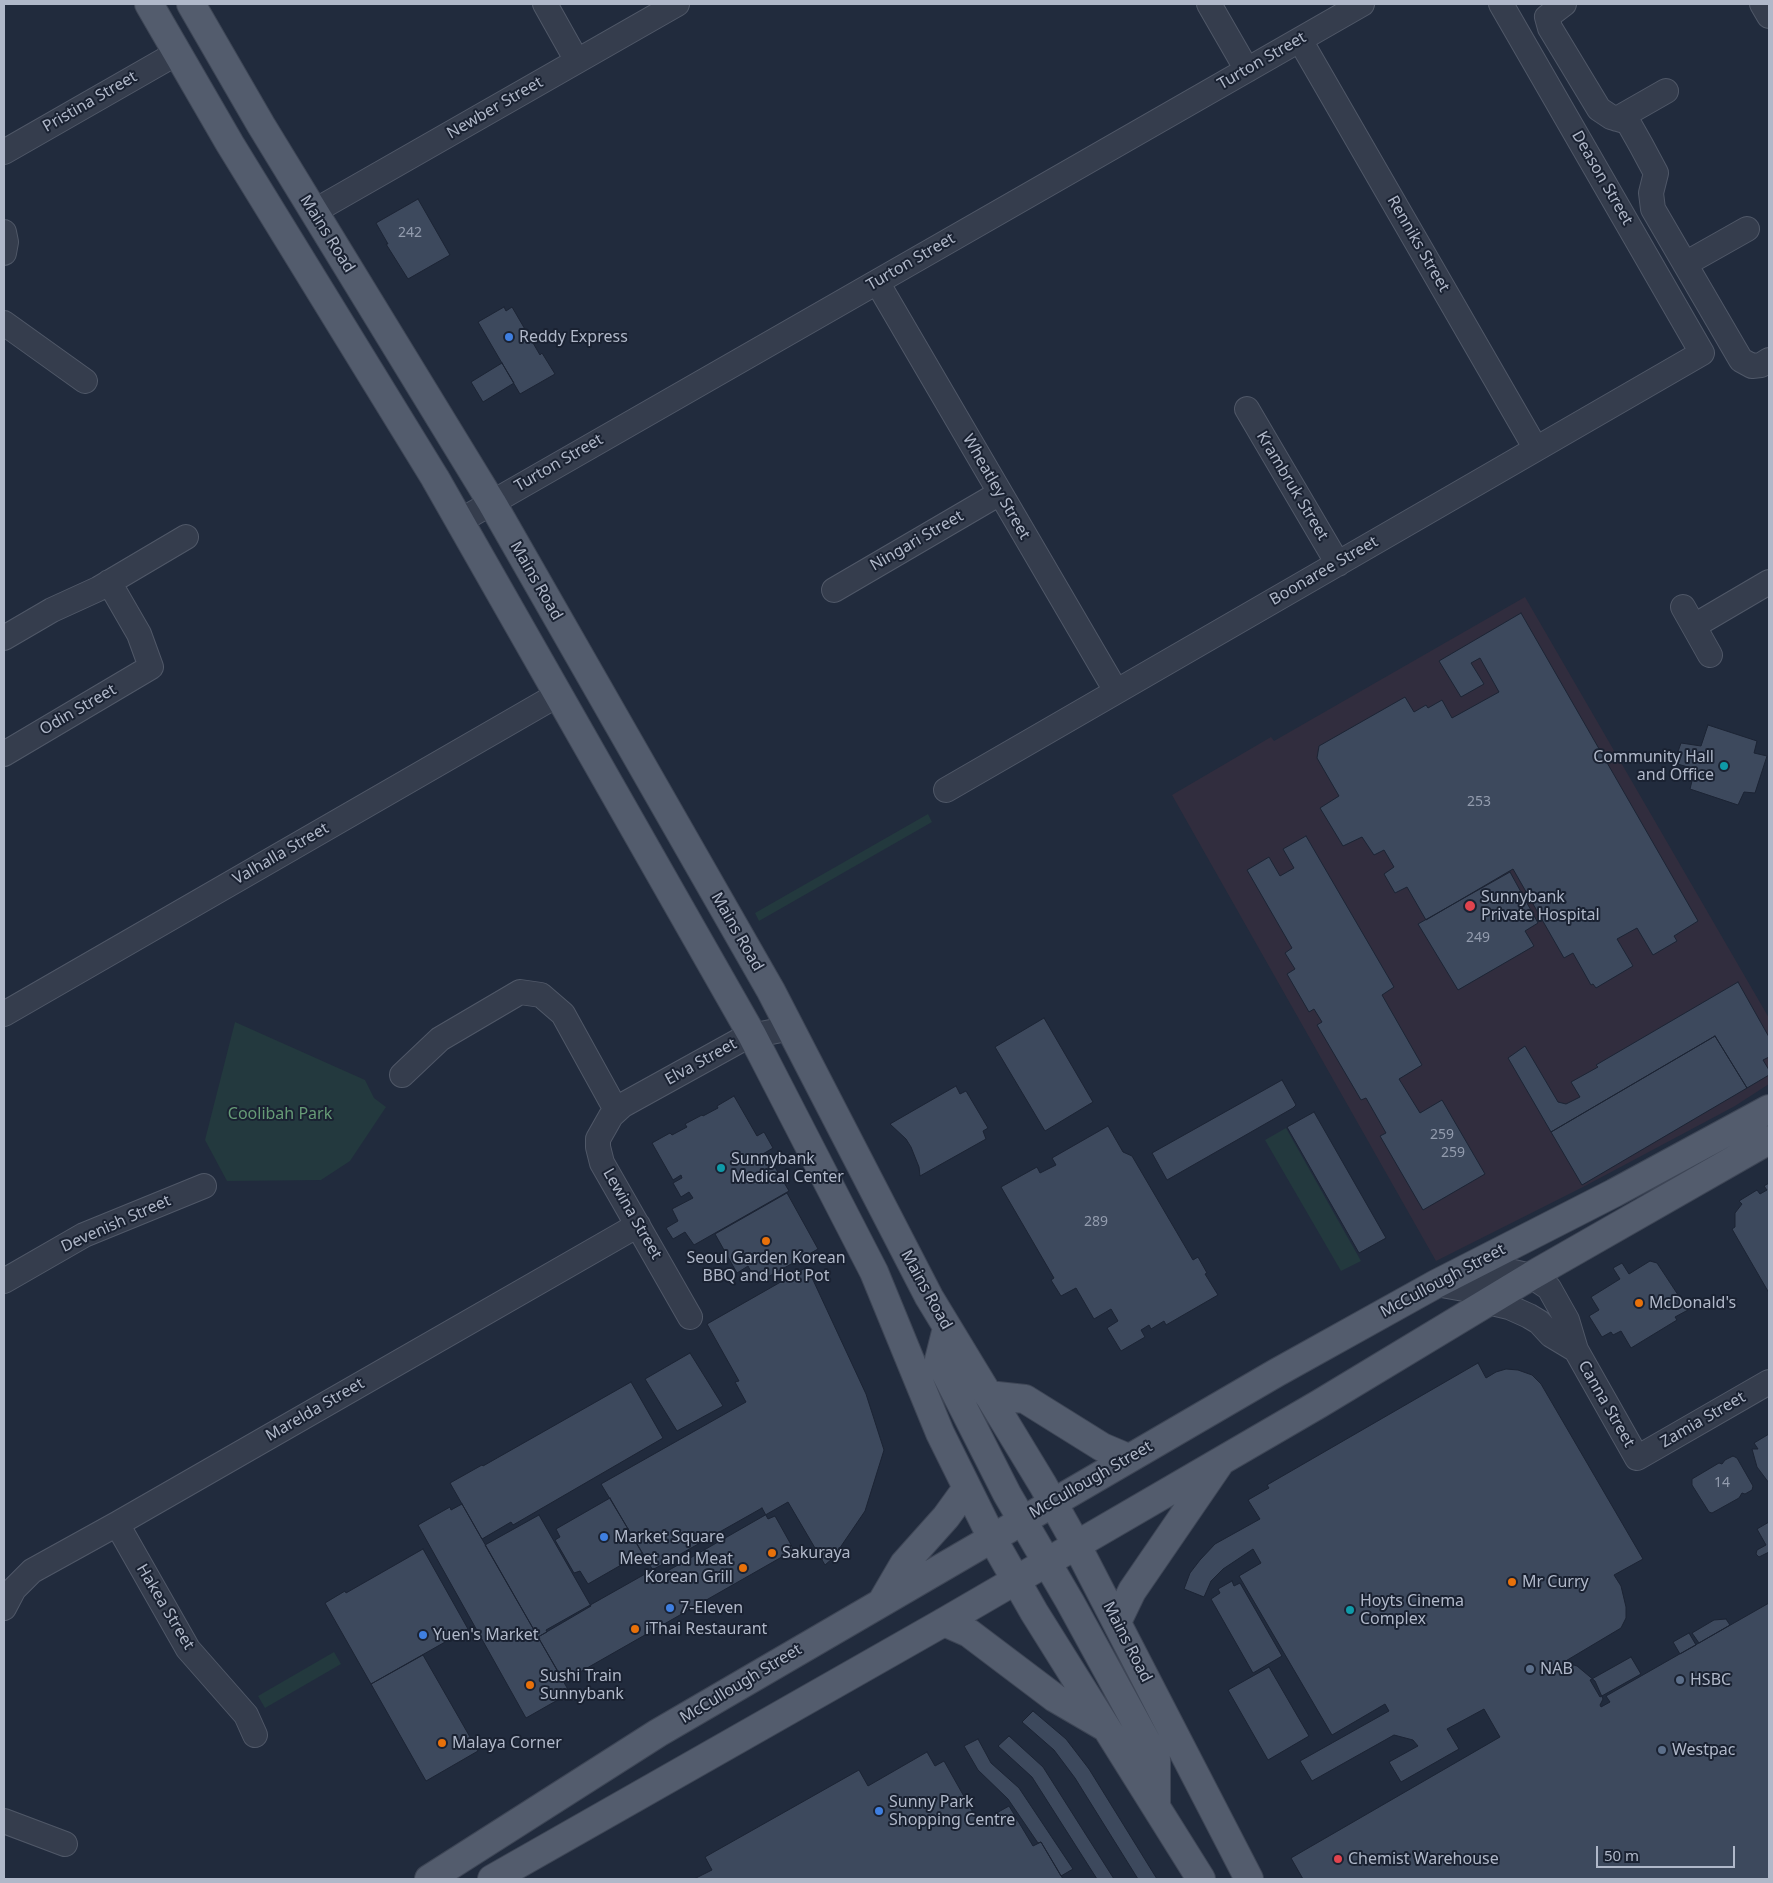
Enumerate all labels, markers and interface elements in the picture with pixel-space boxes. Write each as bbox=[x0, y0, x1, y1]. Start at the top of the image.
street label: Turton Street bbox=[1214, 28, 1310, 94]
street label: Pristina Street bbox=[39, 67, 141, 137]
street label: Newber Street bbox=[444, 73, 546, 143]
street label: Deason Street bbox=[1567, 127, 1637, 229]
street label: Mains Road bbox=[296, 192, 358, 276]
street label: Renniks Street bbox=[1383, 192, 1453, 296]
house number: 242 bbox=[398, 225, 422, 241]
street label: Turton Street bbox=[863, 229, 959, 295]
place label: Reddy Express bbox=[519, 327, 628, 347]
marker: Reddy Express bbox=[503, 331, 515, 343]
street label: Krambruk Street bbox=[1252, 428, 1332, 544]
street label: Turton Street bbox=[511, 430, 607, 496]
street label: Wheatley Street bbox=[958, 431, 1034, 543]
street label: Ningari Street bbox=[867, 507, 967, 575]
street label: Boonaree Street bbox=[1266, 532, 1382, 610]
street label: Mains Road bbox=[506, 538, 566, 624]
street label: Odin Street bbox=[36, 680, 120, 740]
place label: Community Hall and Office bbox=[1593, 747, 1714, 785]
marker: Community Hall and Office bbox=[1718, 760, 1730, 772]
house number: 253 bbox=[1467, 794, 1491, 810]
street label: Valhalla Street bbox=[230, 819, 332, 889]
place label: Sunnybank Private Hospital bbox=[1481, 887, 1600, 925]
street label: Mains Road bbox=[707, 889, 767, 975]
marker: Sunnybank Private Hospital bbox=[1463, 899, 1477, 913]
house number: 249 bbox=[1466, 930, 1490, 946]
street label: Elva Street bbox=[662, 1034, 740, 1090]
park label: Coolibah Park bbox=[228, 1104, 332, 1124]
house number: 259 bbox=[1430, 1127, 1454, 1143]
house number: 259 bbox=[1441, 1145, 1465, 1161]
place label: Sunnybank Medical Center bbox=[731, 1149, 844, 1187]
marker: Sunnybank Medical Center bbox=[715, 1162, 727, 1174]
street label: Lewina Street bbox=[598, 1165, 666, 1263]
street label: Devenish Street bbox=[58, 1191, 174, 1257]
house number: 289 bbox=[1084, 1214, 1108, 1230]
marker: Seoul Garden Korean BBQ and Hot Pot bbox=[760, 1235, 772, 1247]
street label: McCullough Street bbox=[1377, 1240, 1509, 1322]
street label: Mains Road bbox=[896, 1247, 956, 1333]
place label: Seoul Garden Korean BBQ and Hot Pot bbox=[686, 1248, 846, 1286]
place label: McDonald's bbox=[1649, 1293, 1736, 1313]
marker: McDonald's bbox=[1633, 1297, 1645, 1309]
street label: Canna Street bbox=[1574, 1357, 1638, 1451]
street label: Marelda Street bbox=[262, 1374, 368, 1446]
street label: Zamia Street bbox=[1657, 1388, 1749, 1452]
street label: McCullough Street bbox=[1026, 1437, 1156, 1523]
house number: 14 bbox=[1714, 1475, 1730, 1491]
place label: Market Square bbox=[614, 1527, 724, 1547]
marker: Market Square bbox=[598, 1531, 610, 1543]
place label: Sakuraya bbox=[782, 1543, 851, 1563]
marker: Sakuraya bbox=[766, 1547, 778, 1559]
place label: Meet and Meat Korean Grill bbox=[619, 1549, 733, 1587]
street label: Hakea Street bbox=[132, 1561, 198, 1653]
marker: Meet and Meat Korean Grill bbox=[737, 1562, 749, 1574]
place label: Mr Curry bbox=[1522, 1572, 1589, 1592]
marker: Mr Curry bbox=[1506, 1576, 1518, 1588]
place label: Hoyts Cinema Complex bbox=[1360, 1591, 1464, 1629]
place label: 7-Eleven bbox=[680, 1598, 743, 1618]
street label: Mains Road bbox=[1099, 1599, 1155, 1685]
marker: 7-Eleven bbox=[664, 1602, 676, 1614]
marker: Hoyts Cinema Complex bbox=[1344, 1604, 1356, 1616]
place label: iThai Restaurant bbox=[645, 1619, 767, 1639]
marker: iThai Restaurant bbox=[629, 1623, 641, 1635]
place label: Yuen's Market bbox=[433, 1625, 539, 1645]
marker: Yuen's Market bbox=[417, 1629, 429, 1641]
street label: McCullough Street bbox=[677, 1640, 805, 1728]
place label: NAB bbox=[1540, 1659, 1573, 1679]
marker: NAB bbox=[1524, 1663, 1536, 1675]
place label: Sushi Train Sunnybank bbox=[540, 1666, 624, 1704]
place label: HSBC bbox=[1690, 1670, 1731, 1690]
marker: HSBC bbox=[1674, 1674, 1686, 1686]
marker: Sushi Train Sunnybank bbox=[524, 1679, 536, 1691]
place label: Malaya Corner bbox=[452, 1733, 562, 1753]
marker: Malaya Corner bbox=[436, 1737, 448, 1749]
place label: Westpac bbox=[1672, 1740, 1736, 1760]
marker: Westpac bbox=[1656, 1744, 1668, 1756]
place label: Sunny Park Shopping Centre bbox=[889, 1792, 1015, 1830]
marker: Sunny Park Shopping Centre bbox=[873, 1805, 885, 1817]
scale bar bbox=[1598, 1836, 1737, 1868]
text: 50 m bbox=[1604, 1845, 1639, 1865]
place label: Chemist Warehouse bbox=[1348, 1849, 1499, 1869]
marker: Chemist Warehouse bbox=[1332, 1853, 1344, 1865]

